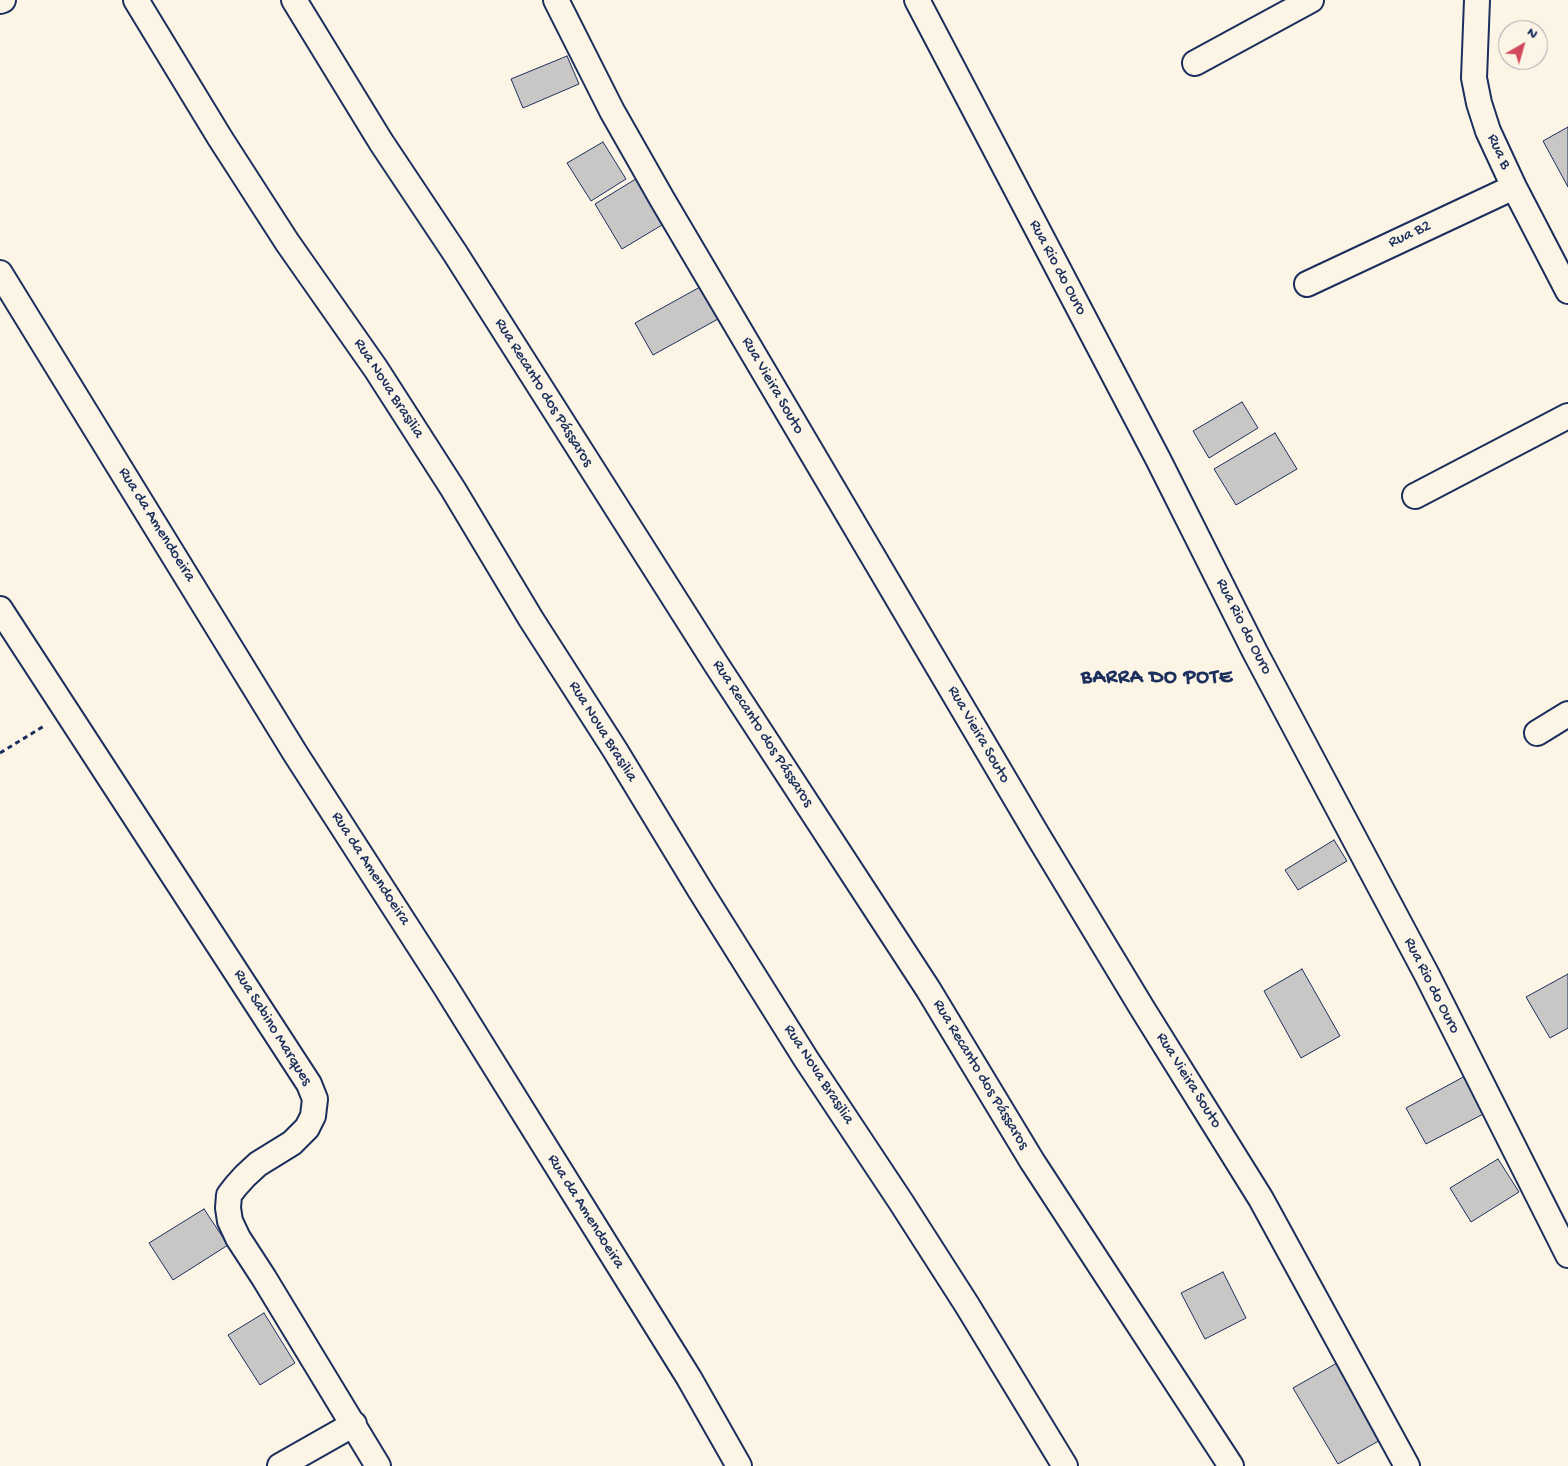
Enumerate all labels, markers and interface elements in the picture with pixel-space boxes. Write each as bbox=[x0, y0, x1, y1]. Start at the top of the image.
north arrow bbox=[1498, 20, 1548, 70]
text: N bbox=[1523, 24, 1541, 43]
street label: Rua B bbox=[1482, 131, 1514, 173]
street label: Rua Rio do Ouro bbox=[1024, 217, 1090, 319]
street label: Rua B2 bbox=[1386, 217, 1434, 253]
street label: Rua Recanto dos Pássaros bbox=[489, 315, 597, 471]
street label: Rua Vieira Souto bbox=[736, 334, 808, 438]
street label: Rua Nova Brasilia bbox=[349, 336, 427, 442]
street label: Rua da Amendoeira bbox=[113, 464, 199, 586]
street label: Rua Rio do Ouro bbox=[1211, 576, 1275, 678]
street label: Rua Recanto dos Pássaros bbox=[707, 657, 817, 811]
district label: BARRA DO POTE bbox=[1079, 666, 1235, 692]
street label: Rua Nova Brasilia bbox=[563, 678, 641, 786]
street label: Rua Vieira Souto bbox=[942, 683, 1014, 787]
street label: Rua da Amendoeira bbox=[326, 809, 414, 929]
street label: Rua Rio do Ouro bbox=[1399, 935, 1463, 1037]
street label: Rua Sabino Marques bbox=[229, 966, 315, 1090]
street label: Rua Recanto dos Pássaros bbox=[928, 997, 1032, 1153]
street label: Rua Nova Brasilia bbox=[779, 1022, 857, 1128]
street label: Rua Vieira Souto bbox=[1151, 1030, 1225, 1132]
street label: Rua da Amendoeira bbox=[542, 1151, 628, 1273]

